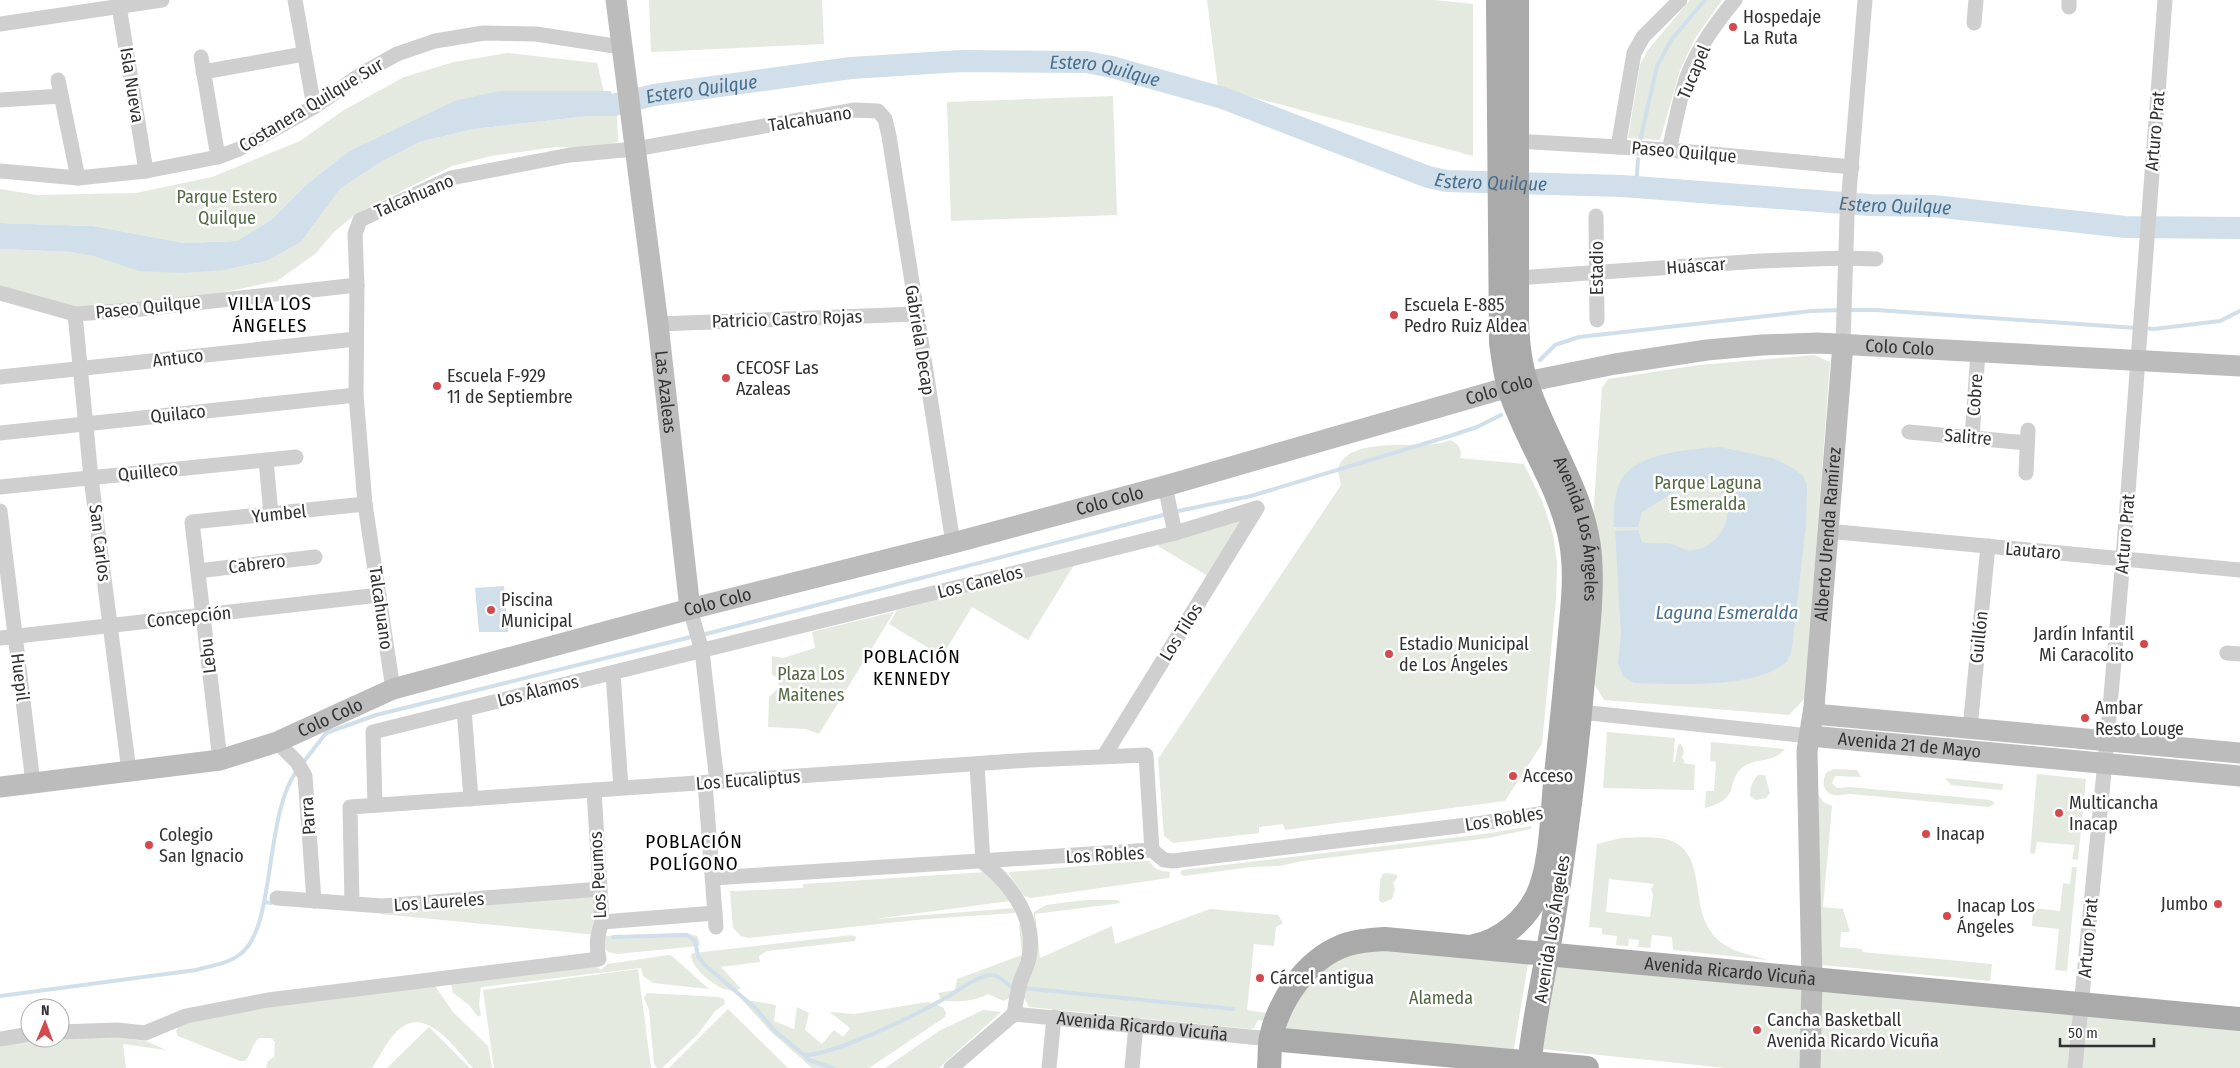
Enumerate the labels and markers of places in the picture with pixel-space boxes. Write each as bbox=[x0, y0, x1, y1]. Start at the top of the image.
place label: Hospedaje La Ruta bbox=[1743, 6, 1821, 49]
marker: Hospedaje La Ruta bbox=[1727, 21, 1739, 33]
place label: Escuela E-885 Pedro Ruiz Aldea bbox=[1404, 294, 1527, 337]
marker: Escuela E-885 Pedro Ruiz Aldea bbox=[1388, 309, 1400, 321]
place label: CECOSF Las Azaleas bbox=[736, 357, 819, 400]
place label: Escuela F-929 11 de Septiembre bbox=[447, 365, 573, 408]
marker: CECOSF Las Azaleas bbox=[720, 372, 732, 384]
marker: Escuela F-929 11 de Septiembre bbox=[431, 380, 443, 392]
place label: Piscina Municipal bbox=[501, 589, 573, 632]
marker: Piscina Municipal bbox=[485, 604, 497, 616]
place label: Jardín Infantil Mi Caracolito bbox=[2034, 623, 2134, 666]
place label: Estadio Municipal de Los Ángeles bbox=[1399, 633, 1529, 676]
marker: Jardín Infantil Mi Caracolito bbox=[2138, 638, 2150, 650]
marker: Estadio Municipal de Los Ángeles bbox=[1383, 648, 1395, 660]
place label: Ambar Resto Louge bbox=[2095, 697, 2184, 740]
marker: Ambar Resto Louge bbox=[2079, 712, 2091, 724]
place label: Acceso bbox=[1523, 765, 1573, 787]
marker: Acceso bbox=[1507, 770, 1519, 782]
place label: Multicancha Inacap bbox=[2069, 792, 2158, 835]
marker: Multicancha Inacap bbox=[2053, 807, 2065, 819]
place label: Inacap bbox=[1936, 823, 1985, 845]
place label: Colegio San Ignacio bbox=[159, 824, 244, 867]
marker: Inacap bbox=[1920, 828, 1932, 840]
marker: Colegio San Ignacio bbox=[143, 839, 155, 851]
place label: Jumbo bbox=[2161, 893, 2208, 915]
place label: Inacap Los Ángeles bbox=[1957, 895, 2035, 938]
marker: Jumbo bbox=[2212, 898, 2224, 910]
marker: Inacap Los Ángeles bbox=[1941, 910, 1953, 922]
place label: Cárcel antigua bbox=[1270, 967, 1374, 989]
marker: Cárcel antigua bbox=[1254, 972, 1266, 984]
place label: Cancha Basketball Avenida Ricardo Vicuña bbox=[1767, 1009, 1939, 1052]
marker: Cancha Basketball Avenida Ricardo Vicuña bbox=[1751, 1024, 1763, 1036]

